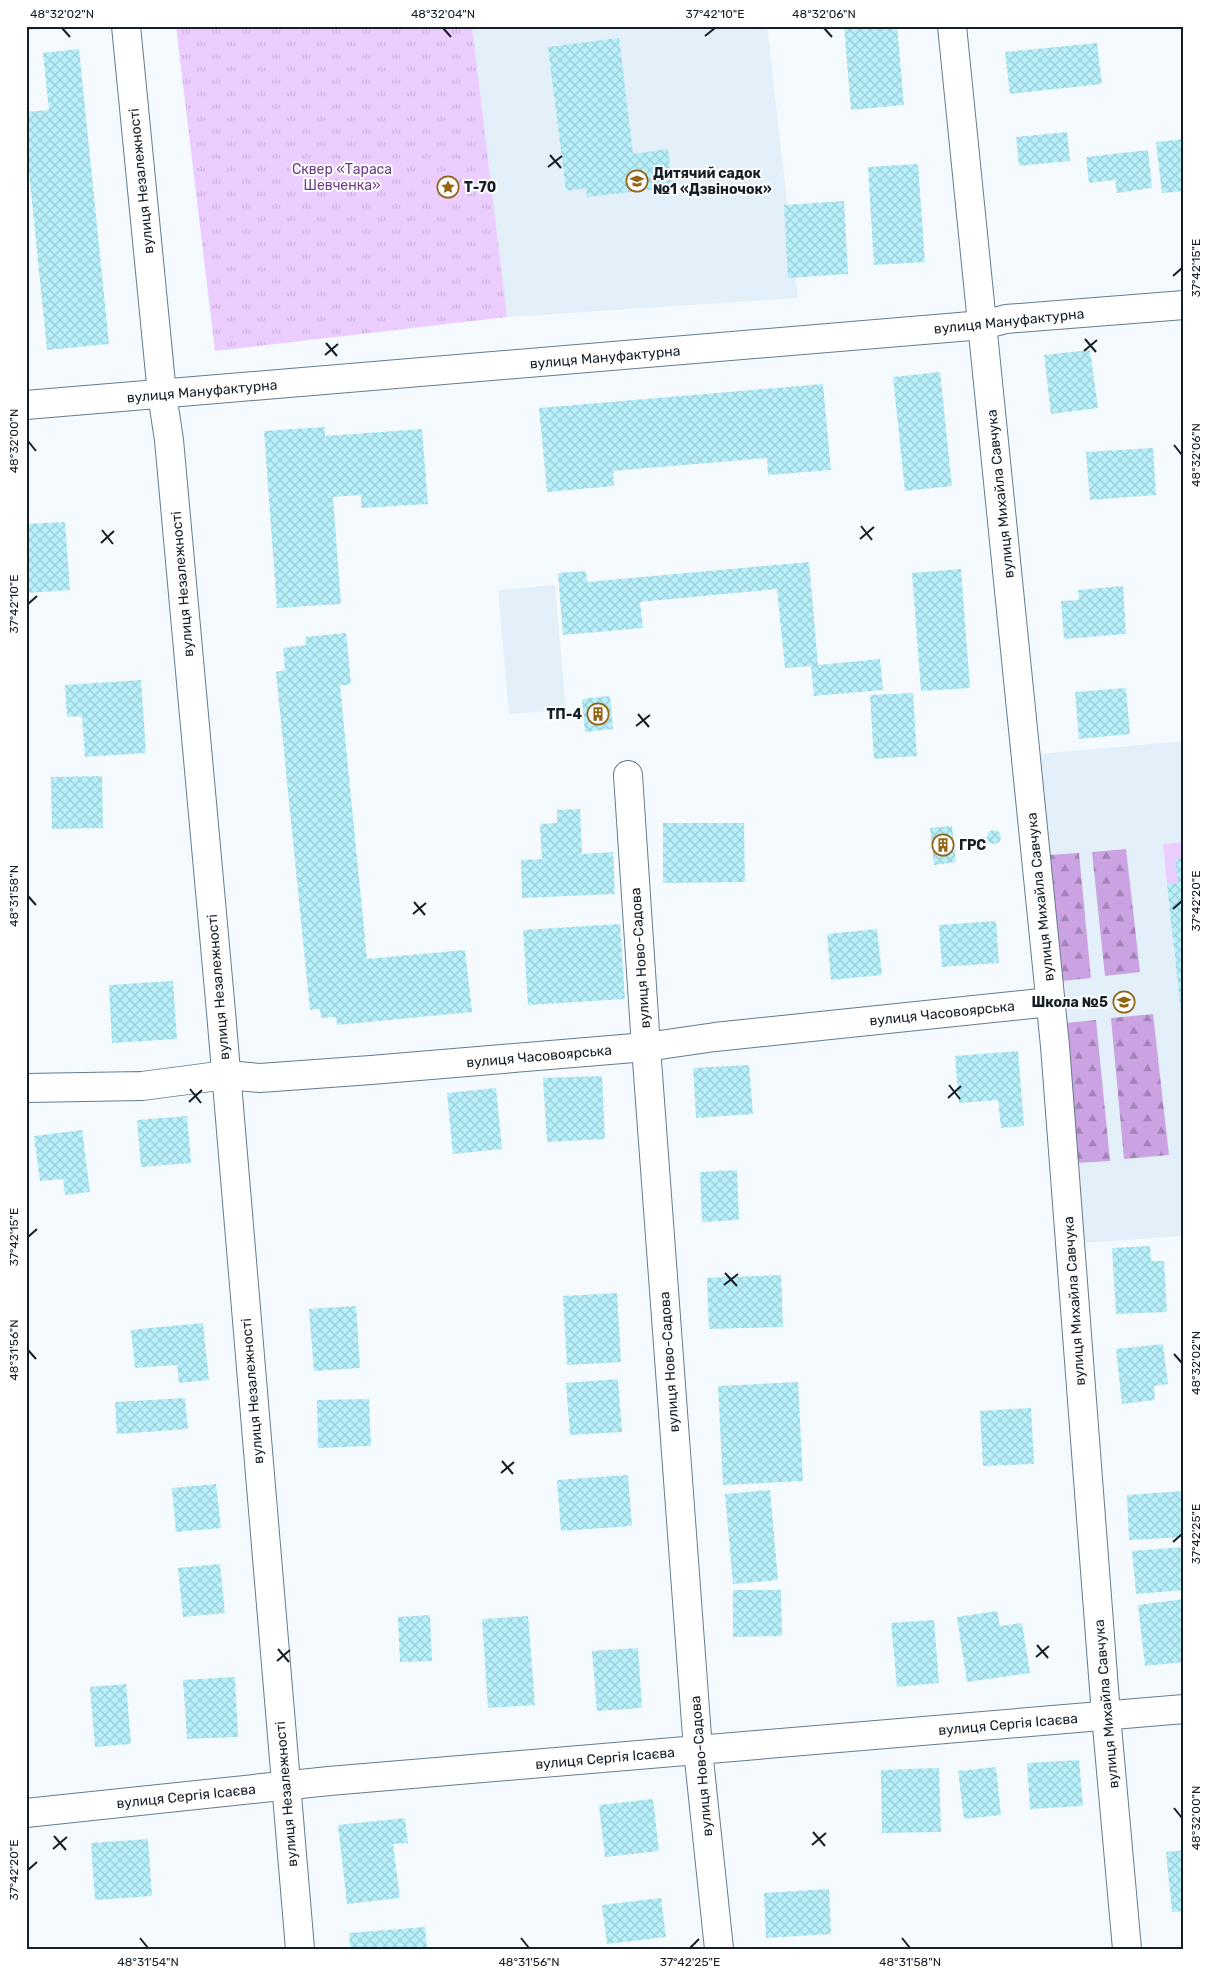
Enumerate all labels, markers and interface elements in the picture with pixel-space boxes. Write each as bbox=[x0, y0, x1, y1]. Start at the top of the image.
text: 48°32'02"N bbox=[30, 7, 94, 21]
text: 48°32'04"N bbox=[411, 7, 475, 21]
text: 37°42'10"E bbox=[685, 7, 745, 21]
text: 48°32'06"N bbox=[792, 7, 856, 21]
street label: вулиця Незалежності bbox=[125, 107, 158, 255]
park label: Сквер «Тараса Шевченка» bbox=[292, 161, 392, 194]
place label: Дитячий садок №1 «Дзвіночок» bbox=[653, 165, 772, 198]
school or university icon: Дитячий садок №1 «Дзвіночок» bbox=[625, 169, 649, 193]
place icon: Т-70 bbox=[436, 175, 460, 199]
place label: Т-70 bbox=[464, 179, 496, 196]
text: 37°42'15"E bbox=[1189, 239, 1203, 297]
street label: вулиця Мануфактурна bbox=[933, 305, 1085, 338]
street label: вулиця Мануфактурна bbox=[529, 342, 681, 373]
street label: вулиця Мануфактурна bbox=[126, 376, 278, 407]
text: 48°32'00"N bbox=[7, 409, 21, 473]
street label: вулиця Михайла Савчука bbox=[983, 409, 1018, 579]
text: 48°32'06"N bbox=[1189, 423, 1203, 487]
street label: вулиця Незалежності bbox=[168, 510, 197, 658]
text: 37°42'10"E bbox=[7, 574, 21, 634]
building icon: ТП-4 bbox=[586, 702, 610, 726]
place label: ТП-4 bbox=[547, 706, 582, 723]
street label: вулиця Михайла Савчука bbox=[1023, 812, 1058, 982]
building icon: ГРС bbox=[931, 833, 955, 857]
place label: ГРС bbox=[959, 837, 986, 854]
text: 48°31'58"N bbox=[7, 865, 21, 927]
text: 37°42'20"E bbox=[1189, 870, 1203, 932]
street label: вулиця Ново-Садова bbox=[627, 887, 654, 1029]
street label: вулиця Незалежності bbox=[204, 913, 233, 1061]
school or university icon: Школа №5 bbox=[1112, 990, 1136, 1014]
place label: Школа №5 bbox=[1031, 994, 1108, 1011]
street label: вулиця Часовоярська bbox=[869, 997, 1016, 1030]
street label: вулиця Часовоярська bbox=[466, 1042, 612, 1071]
text: 37°42'15"E bbox=[7, 1208, 21, 1266]
street label: вулиця Михайла Савчука bbox=[1060, 1216, 1089, 1386]
street label: вулиця Ново-Садова bbox=[656, 1291, 683, 1433]
street label: вулиця Незалежності bbox=[238, 1317, 267, 1465]
text: 48°31'56"N bbox=[7, 1319, 21, 1381]
text: 48°32'02"N bbox=[1189, 1331, 1203, 1395]
text: 37°42'25"E bbox=[1189, 1504, 1203, 1564]
street label: вулиця Михайла Савчука bbox=[1091, 1619, 1122, 1789]
street label: вулиця Ново-Садова bbox=[687, 1695, 716, 1837]
street label: вулиця Сергія Ісаєва bbox=[938, 1710, 1079, 1739]
street label: вулиця Незалежності bbox=[272, 1720, 301, 1868]
street label: вулиця Сергія Ісаєва bbox=[535, 1744, 676, 1773]
street label: вулиця Сергія Ісаєва bbox=[116, 1781, 257, 1812]
text: 48°32'00"N bbox=[1189, 1786, 1203, 1850]
text: 37°42'20"E bbox=[7, 1839, 21, 1901]
text: 48°31'54"N bbox=[117, 1955, 179, 1969]
text: 48°31'56"N bbox=[498, 1955, 560, 1969]
text: 37°42'25"E bbox=[660, 1955, 720, 1969]
text: 48°31'58"N bbox=[879, 1955, 941, 1969]

